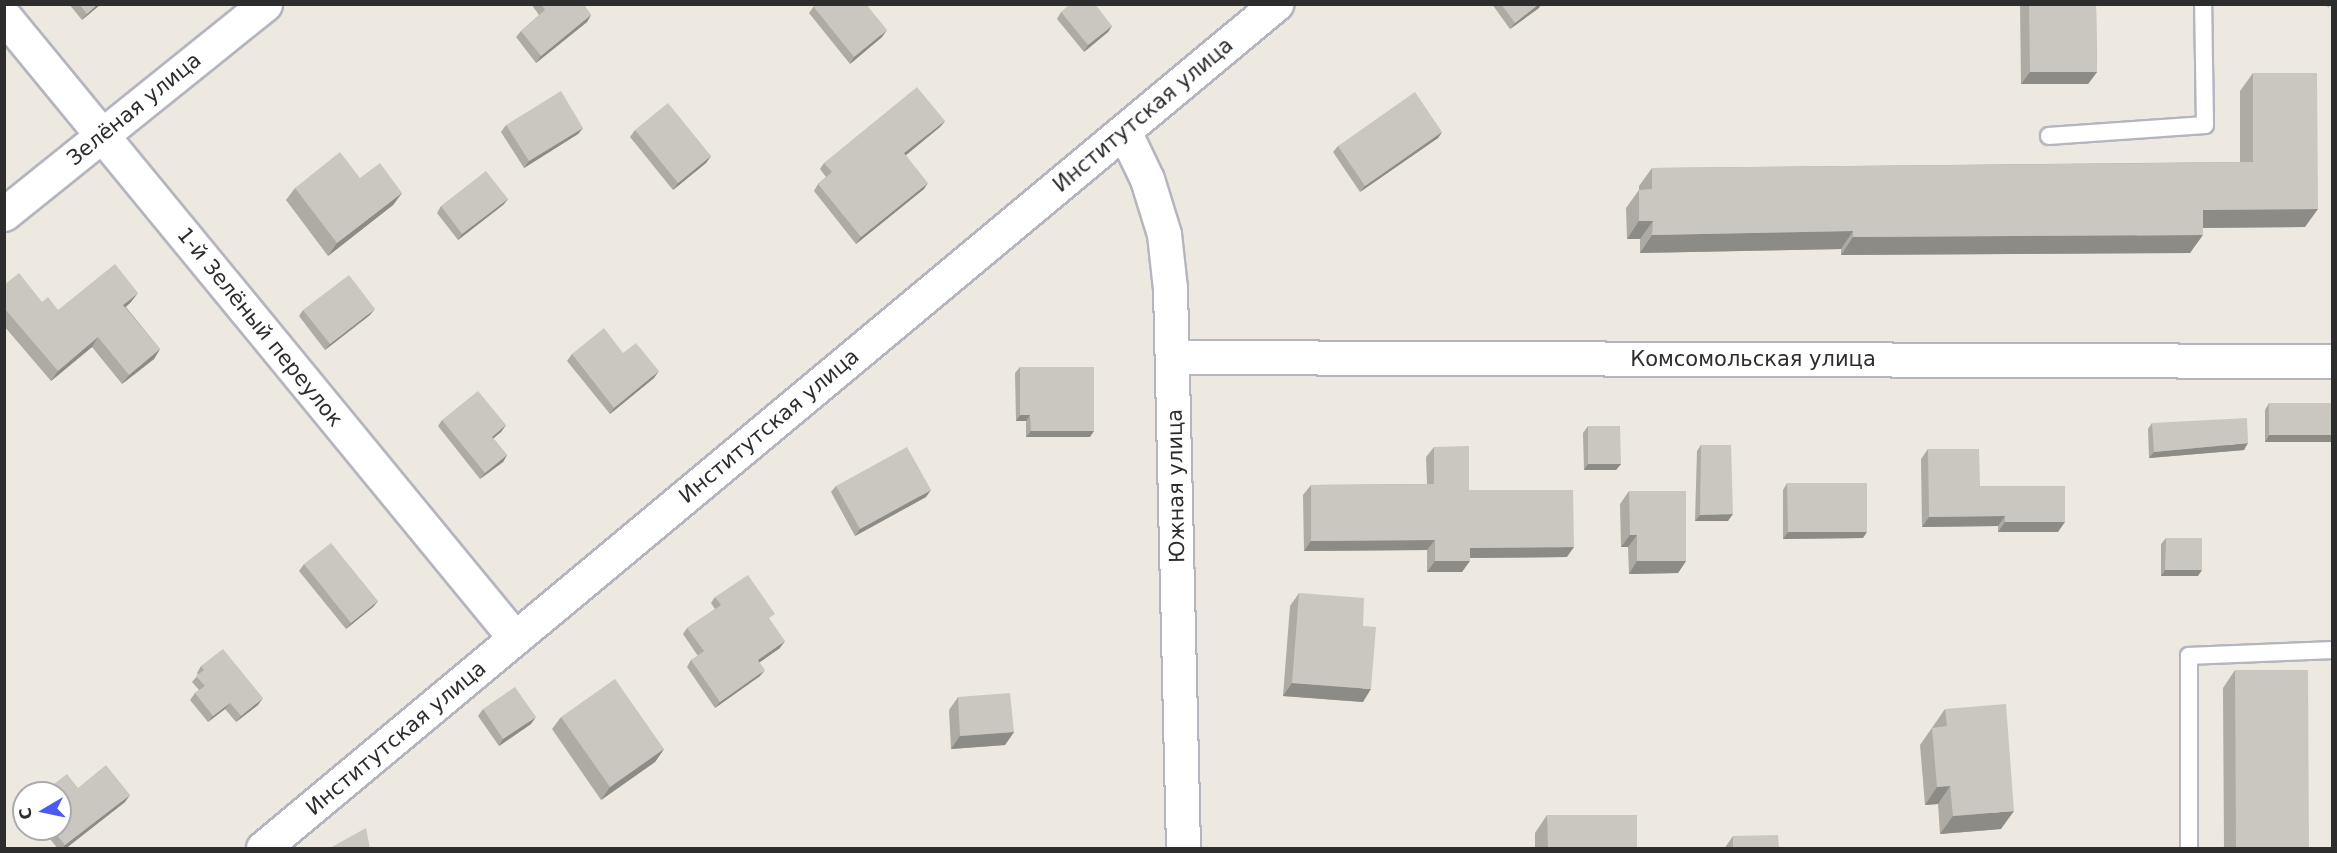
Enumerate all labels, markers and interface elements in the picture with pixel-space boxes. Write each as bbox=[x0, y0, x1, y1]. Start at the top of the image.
street label: Институтская улица bbox=[1048, 32, 1238, 198]
street label: Зелёная улица bbox=[62, 47, 206, 171]
street label: 1-й Зелёный переулок bbox=[172, 222, 348, 432]
street label: Институтская улица bbox=[674, 343, 864, 509]
street label: Комсомольская улица bbox=[1630, 346, 1876, 372]
street label: Южная улица bbox=[1162, 409, 1190, 563]
street label: Институтская улица bbox=[301, 655, 491, 821]
north arrow bbox=[12, 781, 72, 841]
text: С bbox=[15, 806, 36, 821]

